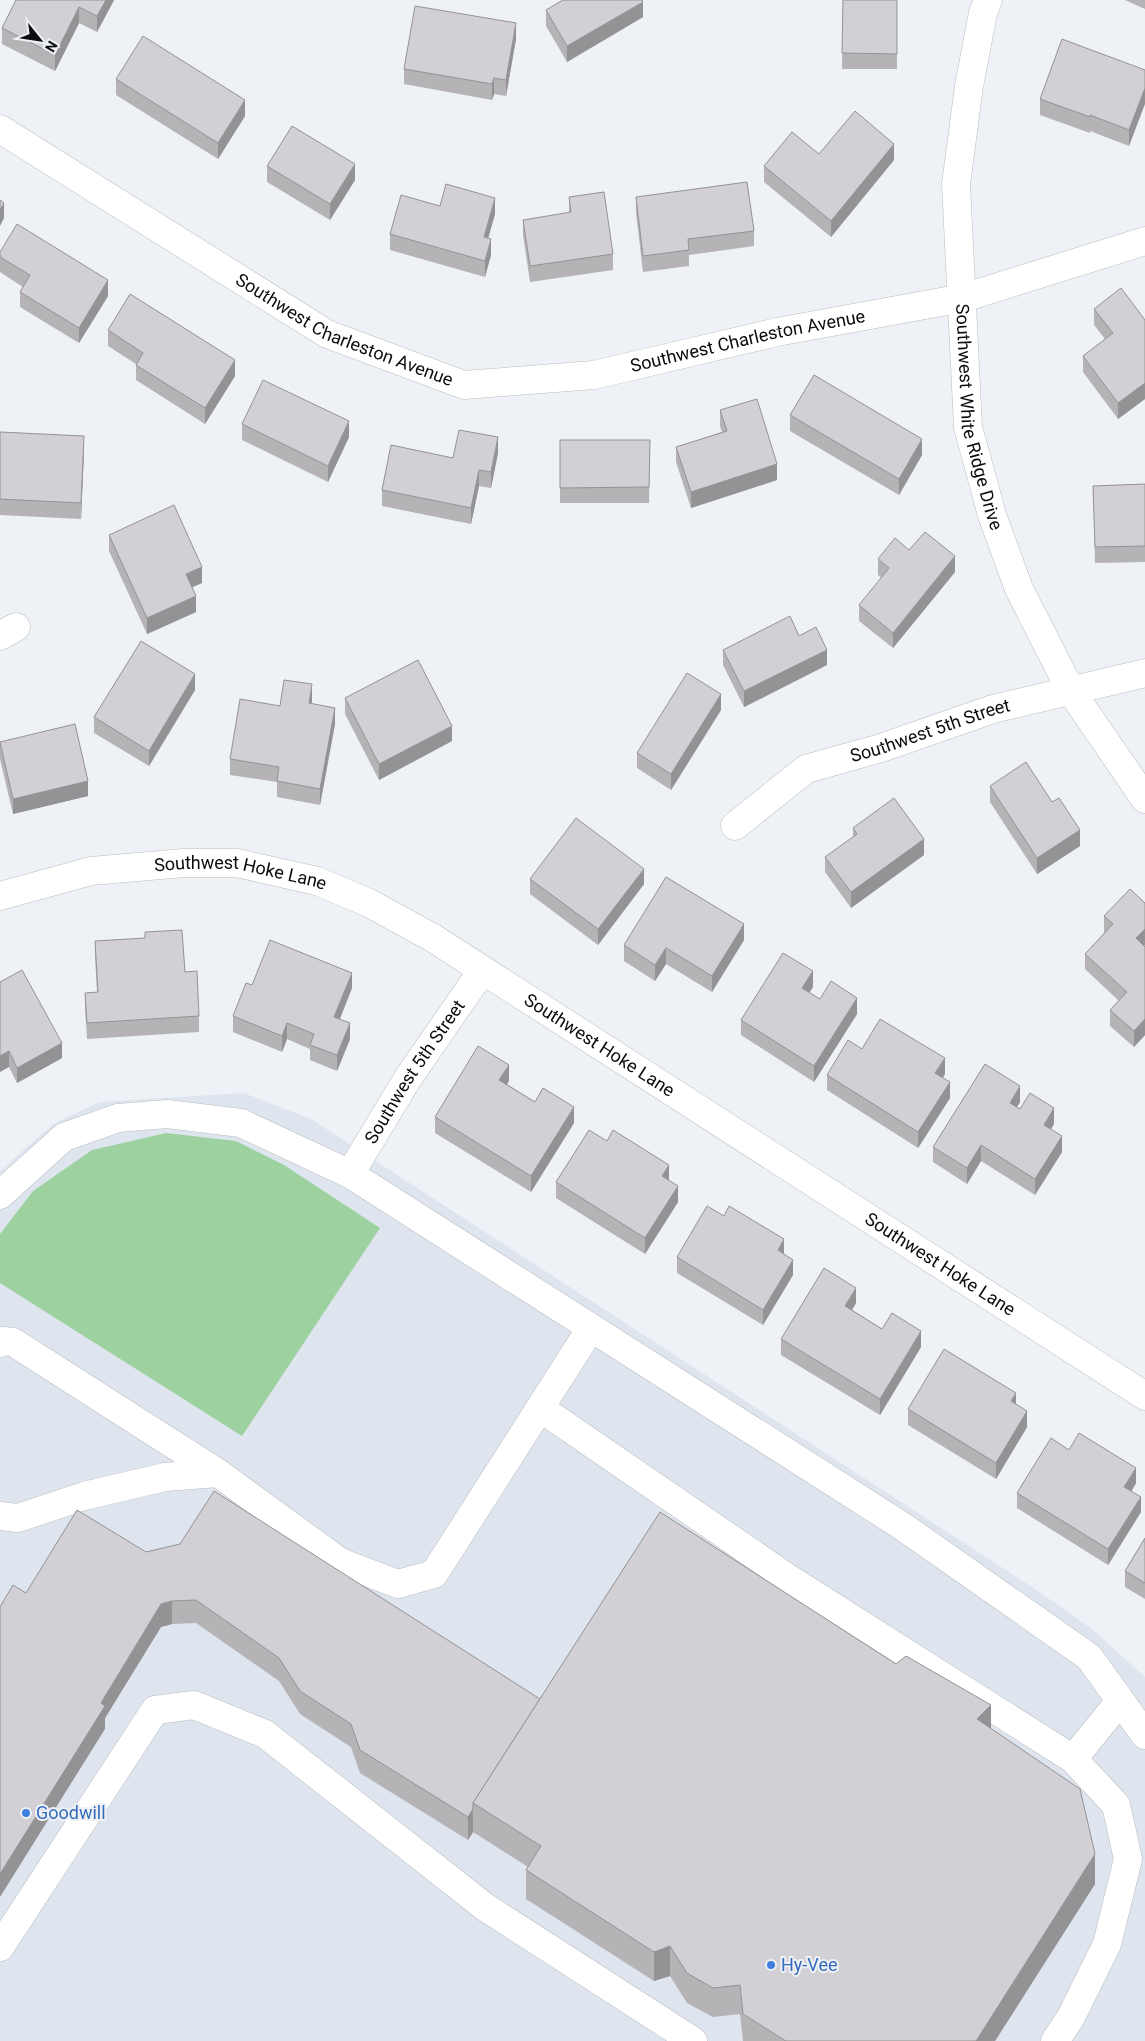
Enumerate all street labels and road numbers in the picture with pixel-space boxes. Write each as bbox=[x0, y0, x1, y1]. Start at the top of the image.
street label: Southwest Charleston Avenue bbox=[232, 269, 456, 390]
street label: Southwest White Ridge Drive bbox=[952, 303, 1008, 533]
street label: Southwest Charleston Avenue bbox=[628, 305, 867, 376]
street label: Southwest 5th Street bbox=[848, 694, 1012, 766]
street label: Southwest Hoke Lane bbox=[153, 852, 330, 894]
street label: Southwest Hoke Lane bbox=[521, 989, 679, 1101]
street label: Southwest 5th Street bbox=[360, 996, 469, 1147]
street label: Southwest Hoke Lane bbox=[861, 1208, 1019, 1320]

